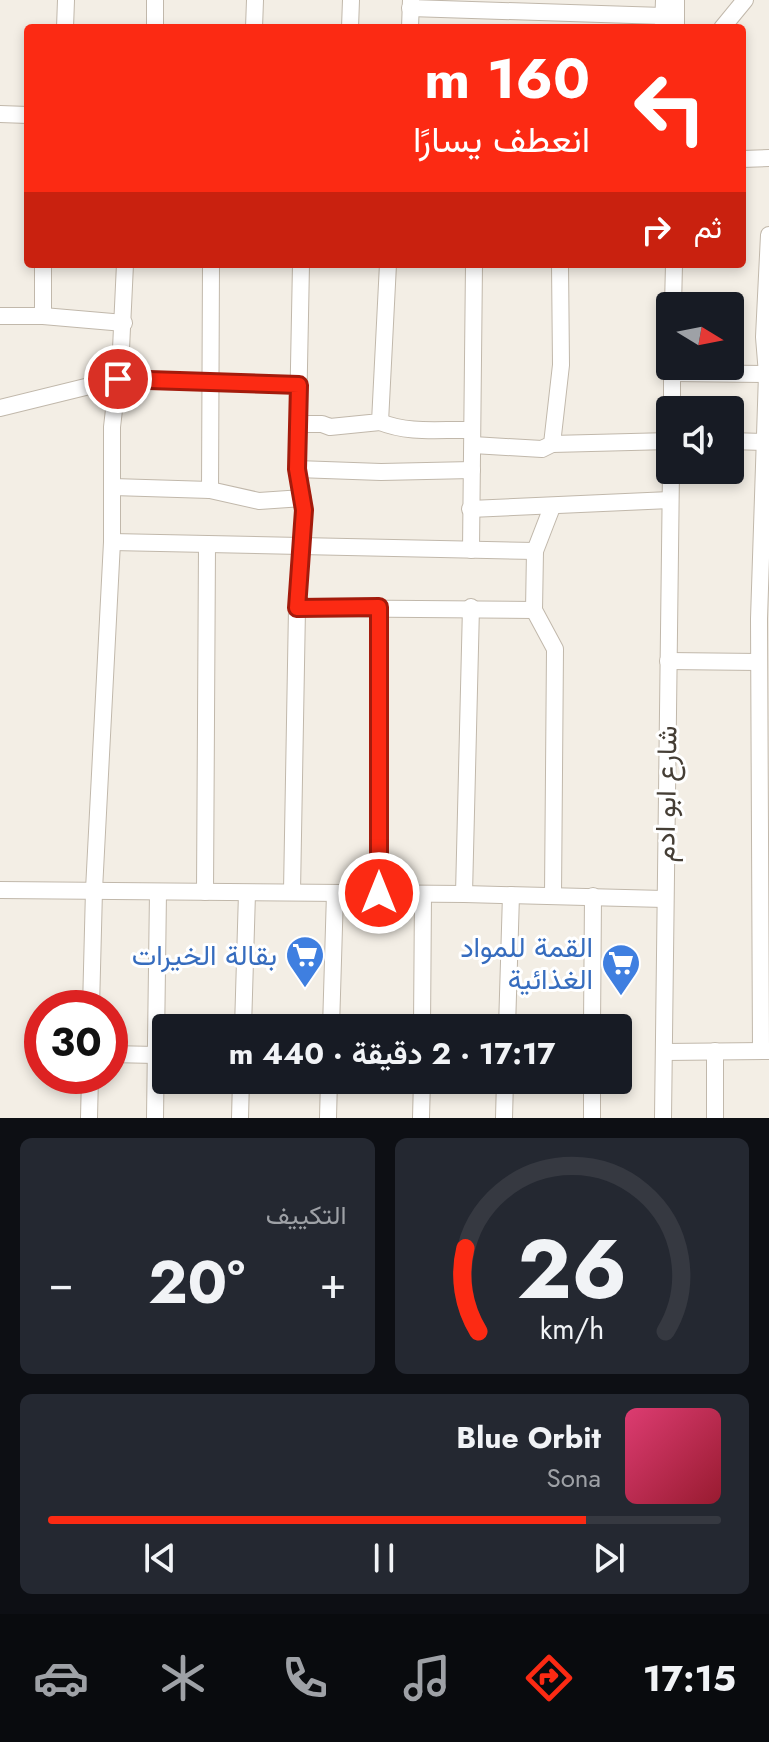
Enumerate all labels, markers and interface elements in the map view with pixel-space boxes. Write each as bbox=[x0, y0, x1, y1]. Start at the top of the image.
text: 160 m bbox=[424, 38, 590, 119]
icon: left bbox=[618, 56, 722, 160]
text: انعطف يسارًا bbox=[413, 113, 590, 165]
text: ثم bbox=[694, 206, 722, 249]
icon: right bbox=[634, 208, 678, 252]
north arrow bbox=[656, 292, 744, 380]
map controls bbox=[656, 292, 744, 484]
pin bbox=[84, 345, 152, 413]
icon: arrive bbox=[96, 357, 140, 401]
button: sound bbox=[656, 396, 744, 484]
street label: شارع ابو ادم bbox=[644, 725, 688, 863]
position arrow bbox=[337, 851, 421, 935]
place label: القمة للمواد الغذائية bbox=[460, 927, 593, 1000]
supermarket icon: بقالة الخيرات bbox=[284, 934, 326, 989]
place label: بقالة الخيرات bbox=[132, 935, 277, 976]
supermarket icon: القمة للمواد الغذائية bbox=[600, 942, 642, 997]
speed limit sign: 30 bbox=[24, 990, 128, 1094]
text: 17:17 · 2 دقيقة · 440 m bbox=[229, 1032, 555, 1075]
text: التكييف bbox=[266, 1196, 347, 1234]
text: 26 bbox=[517, 1209, 627, 1329]
text: 20° bbox=[148, 1239, 245, 1326]
text: − bbox=[48, 1251, 74, 1315]
text: + bbox=[319, 1251, 347, 1315]
text: km/h bbox=[539, 1308, 604, 1350]
text: Blue Orbit bbox=[456, 1416, 601, 1459]
text: Sona bbox=[546, 1459, 601, 1497]
icon: previous bbox=[138, 1536, 182, 1580]
icon: pause bbox=[362, 1536, 406, 1580]
icon: next bbox=[587, 1536, 631, 1580]
icon: car bbox=[33, 1650, 89, 1706]
icon: climate bbox=[155, 1650, 211, 1706]
icon: phone bbox=[277, 1650, 333, 1706]
icon: music bbox=[399, 1650, 455, 1706]
icon: directions bbox=[521, 1650, 577, 1706]
text: 17:15 bbox=[643, 1652, 736, 1704]

